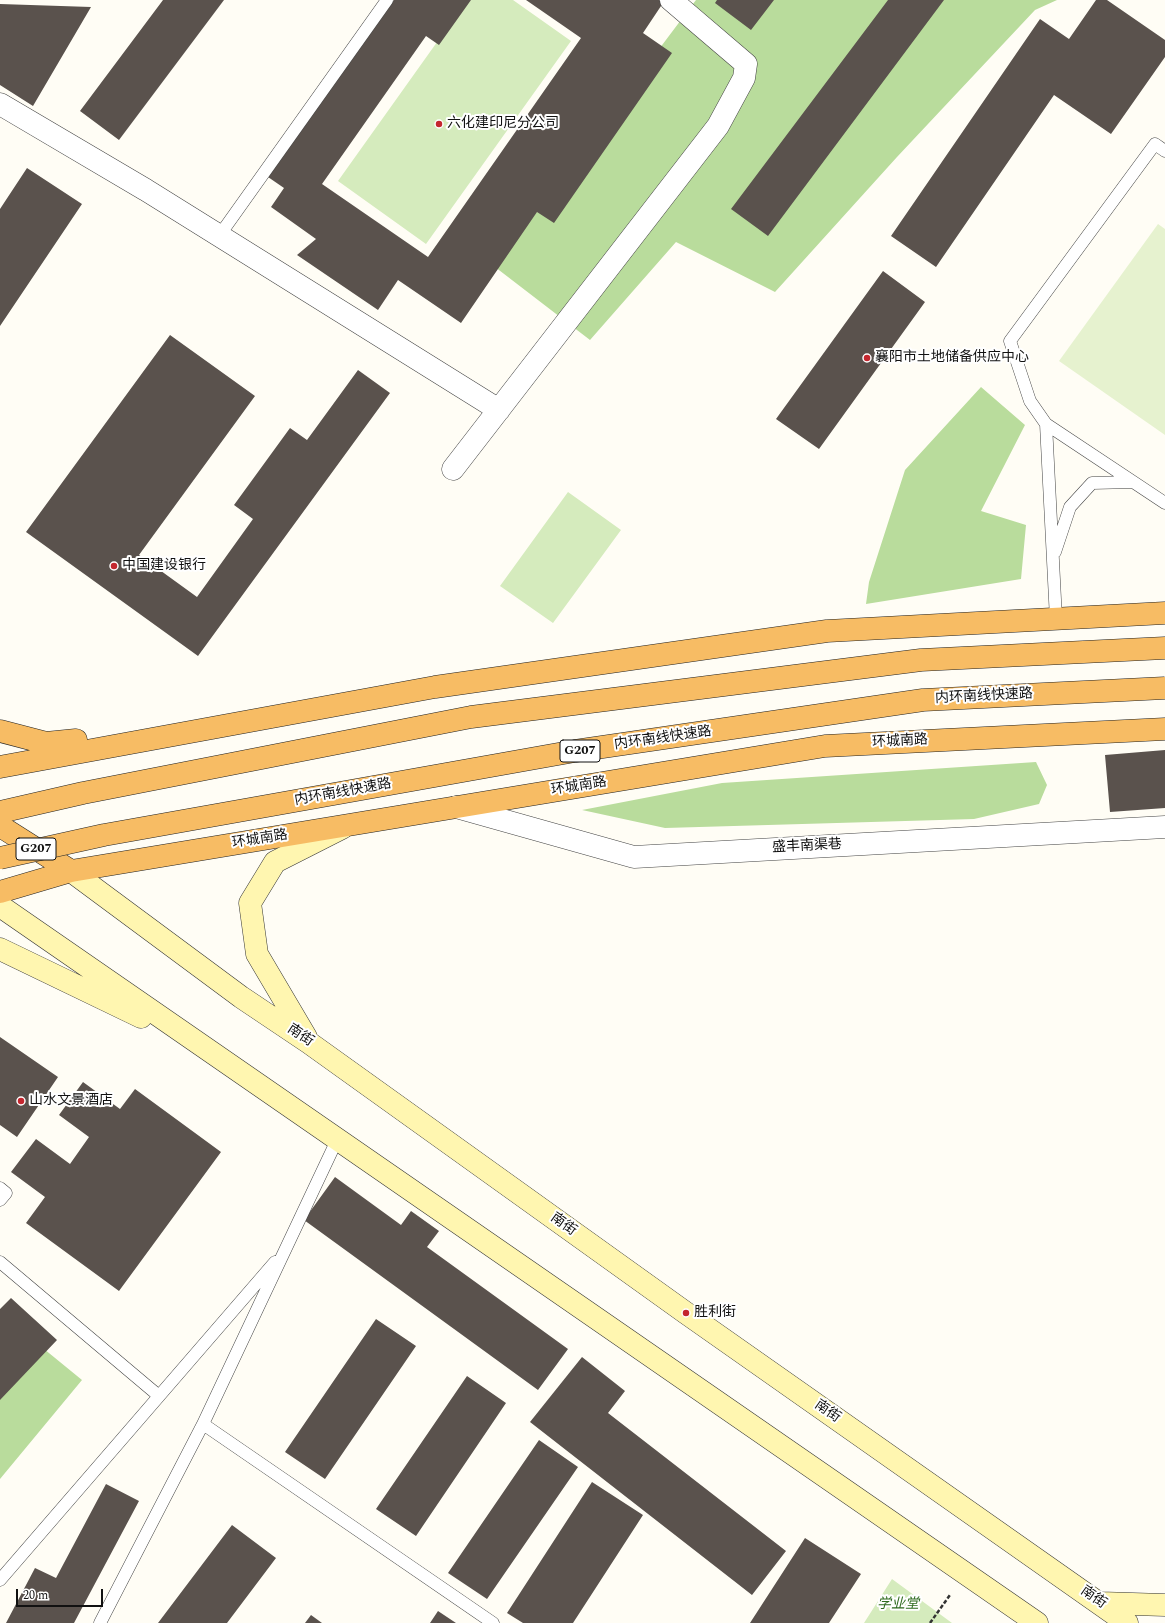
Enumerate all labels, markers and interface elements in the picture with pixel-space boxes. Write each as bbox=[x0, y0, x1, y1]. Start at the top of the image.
place label: 六化建印尼分公司 bbox=[447, 116, 559, 132]
marker: 六化建印尼分公司 bbox=[434, 119, 444, 129]
place label: 襄阳市土地储备供应中心 bbox=[875, 350, 1029, 366]
marker: 襄阳市土地储备供应中心 bbox=[862, 353, 872, 363]
place label: 中国建设银行 bbox=[122, 558, 206, 574]
marker: 中国建设银行 bbox=[109, 561, 119, 571]
street label: 内环南线快速路 bbox=[935, 686, 1033, 708]
street label: 内环南线快速路 bbox=[613, 724, 713, 754]
street label: 环城南路 bbox=[872, 732, 928, 752]
road number: G207 bbox=[560, 740, 600, 762]
street label: 环城南路 bbox=[550, 774, 608, 800]
street label: 内环南线快速路 bbox=[293, 776, 393, 810]
street label: 环城南路 bbox=[231, 827, 289, 853]
street label: 盛丰南渠巷 bbox=[772, 837, 842, 857]
road number: G207 bbox=[16, 838, 56, 860]
street label: 南街 bbox=[284, 1021, 316, 1051]
place label: 山水文景酒店 bbox=[29, 1093, 113, 1109]
marker: 山水文景酒店 bbox=[16, 1096, 26, 1106]
street label: 南街 bbox=[547, 1210, 579, 1240]
place label: 胜利街 bbox=[694, 1305, 736, 1321]
marker: 胜利街 bbox=[681, 1308, 691, 1318]
street label: 南街 bbox=[811, 1397, 843, 1427]
scale bar bbox=[18, 1581, 105, 1607]
street label: 南街 bbox=[1077, 1583, 1109, 1613]
text: 20 m bbox=[23, 1586, 48, 1605]
park label: 学业堂 bbox=[877, 1597, 919, 1613]

